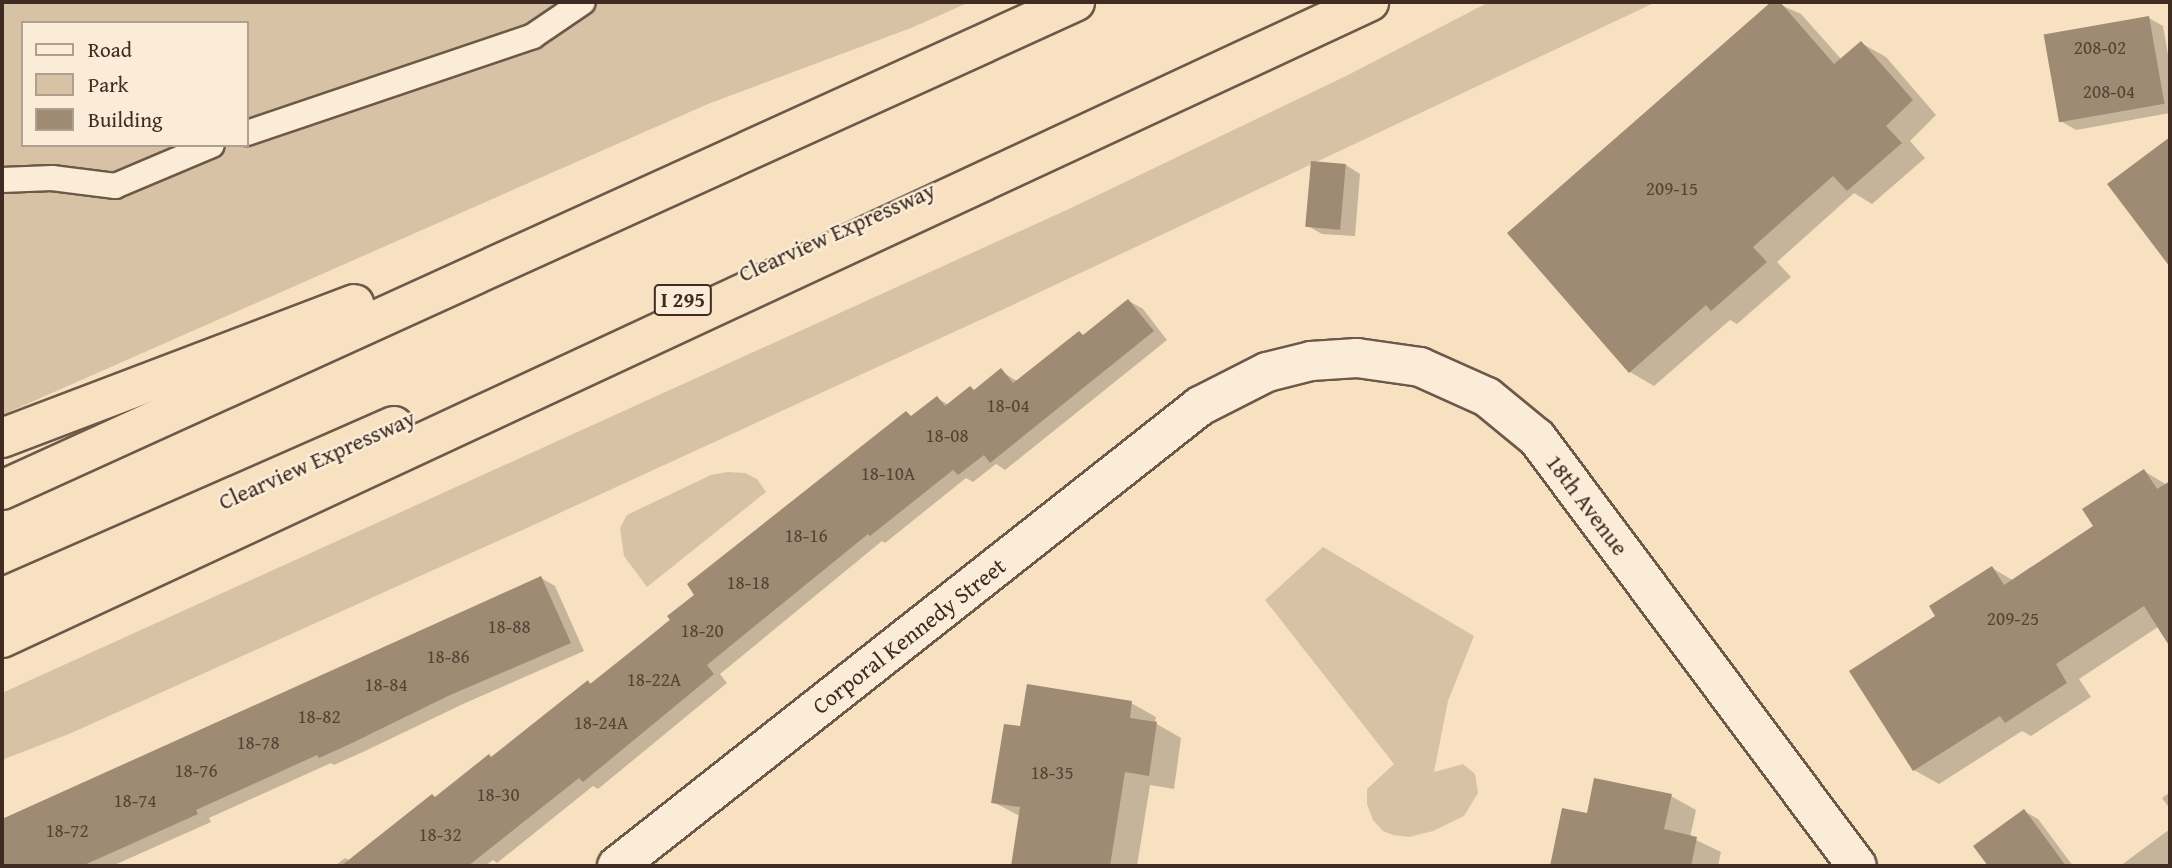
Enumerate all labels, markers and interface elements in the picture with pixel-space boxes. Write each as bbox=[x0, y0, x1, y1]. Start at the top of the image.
legend bbox=[21, 21, 248, 147]
text: Road bbox=[88, 34, 132, 65]
house number: 208-02 bbox=[2074, 37, 2126, 59]
text: Park bbox=[88, 69, 129, 100]
house number: 208-04 bbox=[2083, 81, 2135, 103]
text: Building bbox=[88, 104, 162, 135]
street label: Clearview Expressway bbox=[734, 176, 940, 288]
house number: 209-15 bbox=[1646, 178, 1698, 200]
road number: I 295 bbox=[653, 282, 713, 318]
house number: 18-04 bbox=[986, 395, 1030, 417]
street label: Clearview Expressway bbox=[214, 404, 420, 516]
house number: 18-08 bbox=[925, 425, 969, 447]
street label: 18th Avenue bbox=[1540, 449, 1634, 561]
house number: 18-10A bbox=[861, 463, 915, 485]
house number: 18-16 bbox=[784, 525, 828, 547]
street label: Corporal Kennedy Street bbox=[807, 552, 1011, 720]
house number: 18-18 bbox=[726, 572, 770, 594]
house number: 209-25 bbox=[1987, 608, 2039, 630]
house number: 18-88 bbox=[487, 616, 531, 638]
house number: 18-20 bbox=[680, 620, 724, 642]
house number: 18-86 bbox=[426, 646, 470, 668]
house number: 18-22A bbox=[627, 669, 681, 691]
house number: 18-84 bbox=[364, 674, 408, 696]
house number: 18-82 bbox=[297, 706, 341, 728]
house number: 18-24A bbox=[574, 712, 628, 734]
house number: 18-78 bbox=[236, 732, 280, 754]
house number: 18-76 bbox=[174, 760, 218, 782]
house number: 18-35 bbox=[1030, 762, 1074, 784]
house number: 18-30 bbox=[476, 784, 520, 806]
house number: 18-74 bbox=[113, 790, 157, 812]
house number: 18-72 bbox=[45, 820, 89, 842]
house number: 18-32 bbox=[418, 824, 462, 846]

